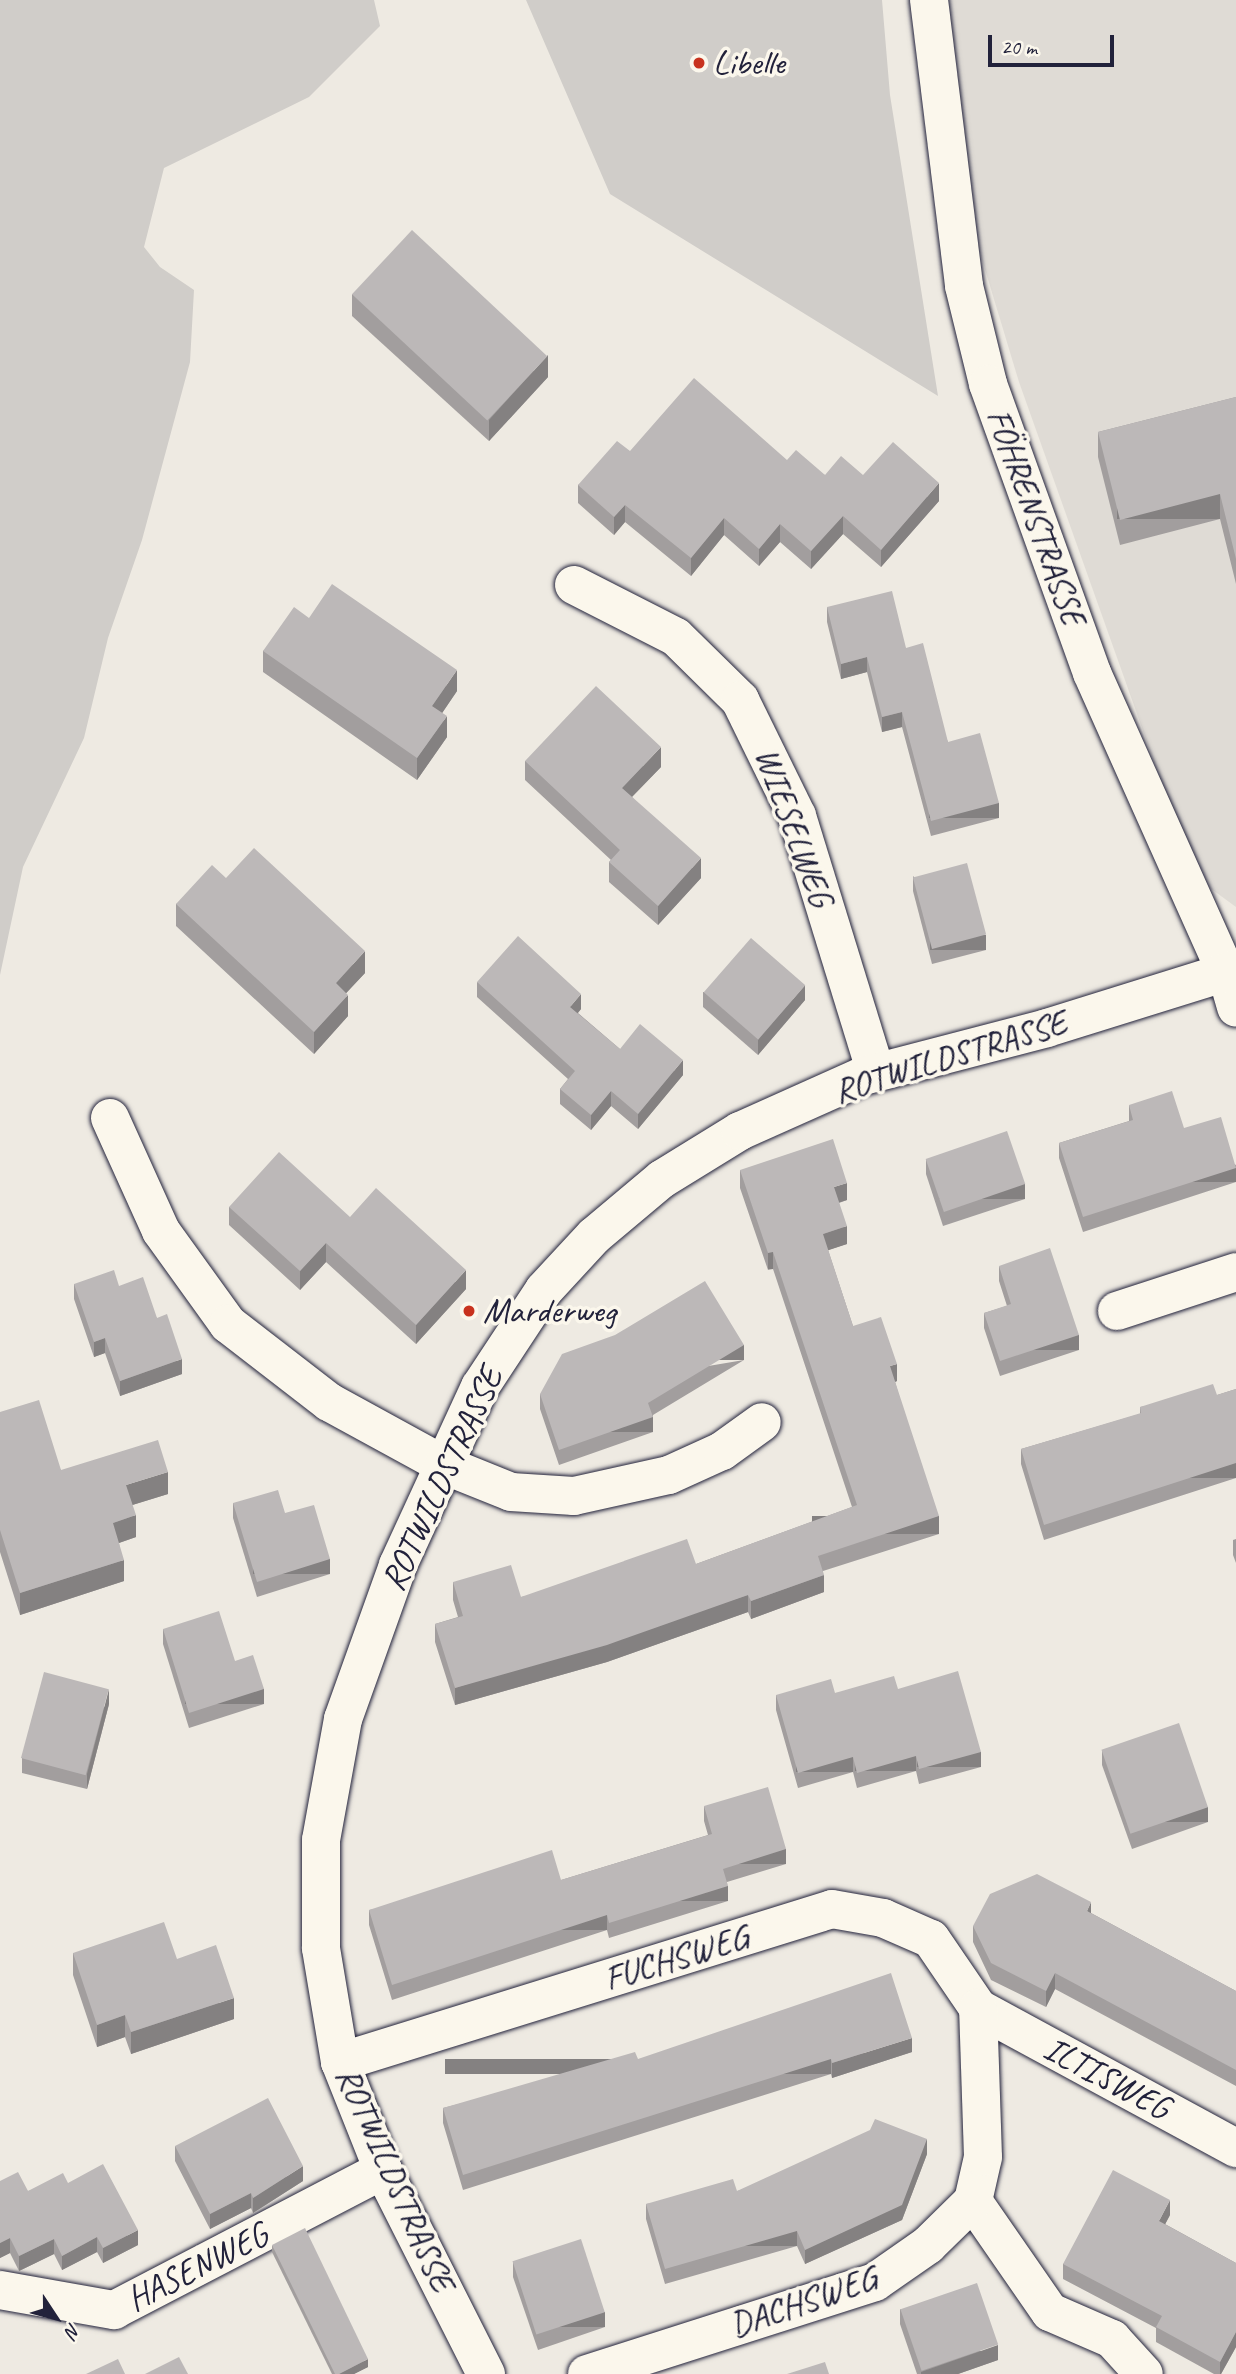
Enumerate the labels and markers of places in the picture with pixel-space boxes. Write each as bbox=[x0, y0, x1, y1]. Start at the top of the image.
place label: Libelle bbox=[713, 42, 785, 84]
marker: Libelle bbox=[691, 55, 707, 71]
place label: Marderweg bbox=[483, 1290, 616, 1332]
marker: Marderweg bbox=[461, 1303, 477, 1319]

